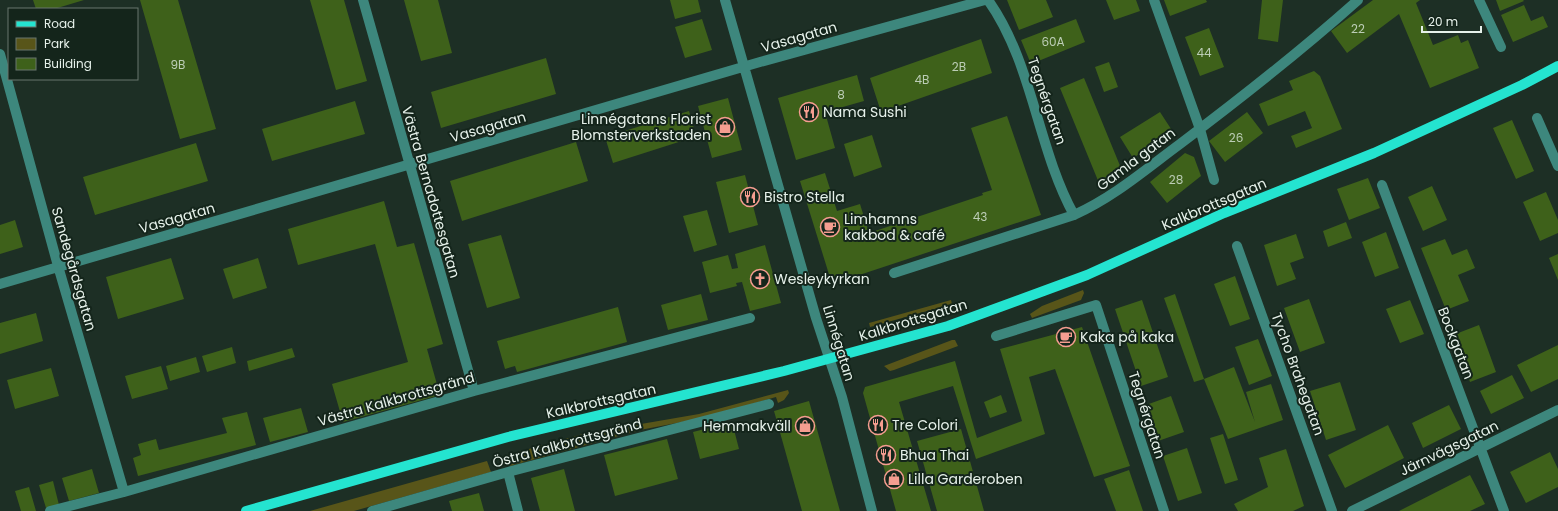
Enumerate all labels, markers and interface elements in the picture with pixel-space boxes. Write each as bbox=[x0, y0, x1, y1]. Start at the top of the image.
legend bbox=[8, 8, 138, 80]
scale bar bbox=[1422, 8, 1481, 34]
text: 20 m bbox=[1428, 13, 1458, 30]
text: Road bbox=[44, 15, 75, 32]
street label: Vasagatan bbox=[759, 17, 839, 57]
house number: 22 bbox=[1351, 20, 1365, 37]
house number: 60A bbox=[1041, 33, 1065, 50]
text: Park bbox=[44, 35, 71, 52]
house number: 44 bbox=[1196, 44, 1212, 61]
text: Building bbox=[44, 55, 92, 72]
street label: Tegnérgatan bbox=[1023, 55, 1071, 147]
house number: 9B bbox=[171, 56, 185, 73]
house number: 2B bbox=[952, 58, 966, 75]
house number: 4B bbox=[915, 71, 929, 88]
house number: 8 bbox=[837, 86, 845, 103]
restaurant icon: Nama Sushi bbox=[798, 101, 820, 123]
place label: Nama Sushi bbox=[823, 102, 907, 122]
street label: Västra Bernadottesgatan bbox=[397, 104, 465, 280]
street label: Vasagatan bbox=[448, 107, 528, 147]
place label: Linnégatans Florist Blomsterverkstaden bbox=[571, 109, 711, 145]
shop icon: Linnégatans Florist Blomsterverkstaden bbox=[714, 116, 736, 138]
street label: Gamla gatan bbox=[1092, 123, 1180, 195]
house number: 26 bbox=[1229, 129, 1243, 146]
house number: 28 bbox=[1169, 171, 1183, 188]
street label: Kalkbrottsgatan bbox=[1158, 173, 1270, 235]
restaurant icon: Bistro Stella bbox=[739, 186, 761, 208]
place label: Bistro Stella bbox=[764, 187, 845, 207]
street label: Vasagatan bbox=[137, 198, 217, 238]
street label: Sandegårdsgatan bbox=[47, 205, 101, 333]
house number: 43 bbox=[973, 208, 987, 225]
place label: Limhamns kakbod & café bbox=[844, 209, 945, 245]
cafe icon: Limhamns kakbod & café bbox=[819, 216, 841, 238]
church icon: Wesleykyrkan bbox=[749, 268, 771, 290]
place label: Wesleykyrkan bbox=[774, 269, 870, 289]
street label: Kalkbrottsgatan bbox=[856, 294, 970, 346]
street label: Linnégatan bbox=[818, 303, 860, 383]
street label: Bockgatan bbox=[1433, 304, 1479, 382]
street label: Tycho Brahegatan bbox=[1267, 310, 1329, 438]
cafe icon: Kaka på kaka bbox=[1055, 326, 1077, 348]
place label: Kaka på kaka bbox=[1080, 327, 1174, 347]
street label: Västra Kalkbrottsgränd bbox=[315, 367, 477, 431]
street label: Tegnérgatan bbox=[1123, 369, 1171, 461]
street label: Kalkbrottsgatan bbox=[544, 379, 658, 423]
street label: Östra Kalkbrottsgränd bbox=[490, 413, 644, 473]
restaurant icon: Tre Colori bbox=[867, 414, 889, 436]
shop icon: Hemmakväll bbox=[794, 415, 816, 437]
place label: Tre Colori bbox=[892, 415, 958, 435]
street label: Järnvägsgatan bbox=[1396, 415, 1502, 481]
place label: Hemmakväll bbox=[703, 416, 791, 436]
restaurant icon: Bhua Thai bbox=[875, 444, 897, 466]
place label: Bhua Thai bbox=[900, 445, 969, 465]
shop icon: Lilla Garderoben bbox=[883, 468, 905, 490]
place label: Lilla Garderoben bbox=[908, 469, 1023, 489]

